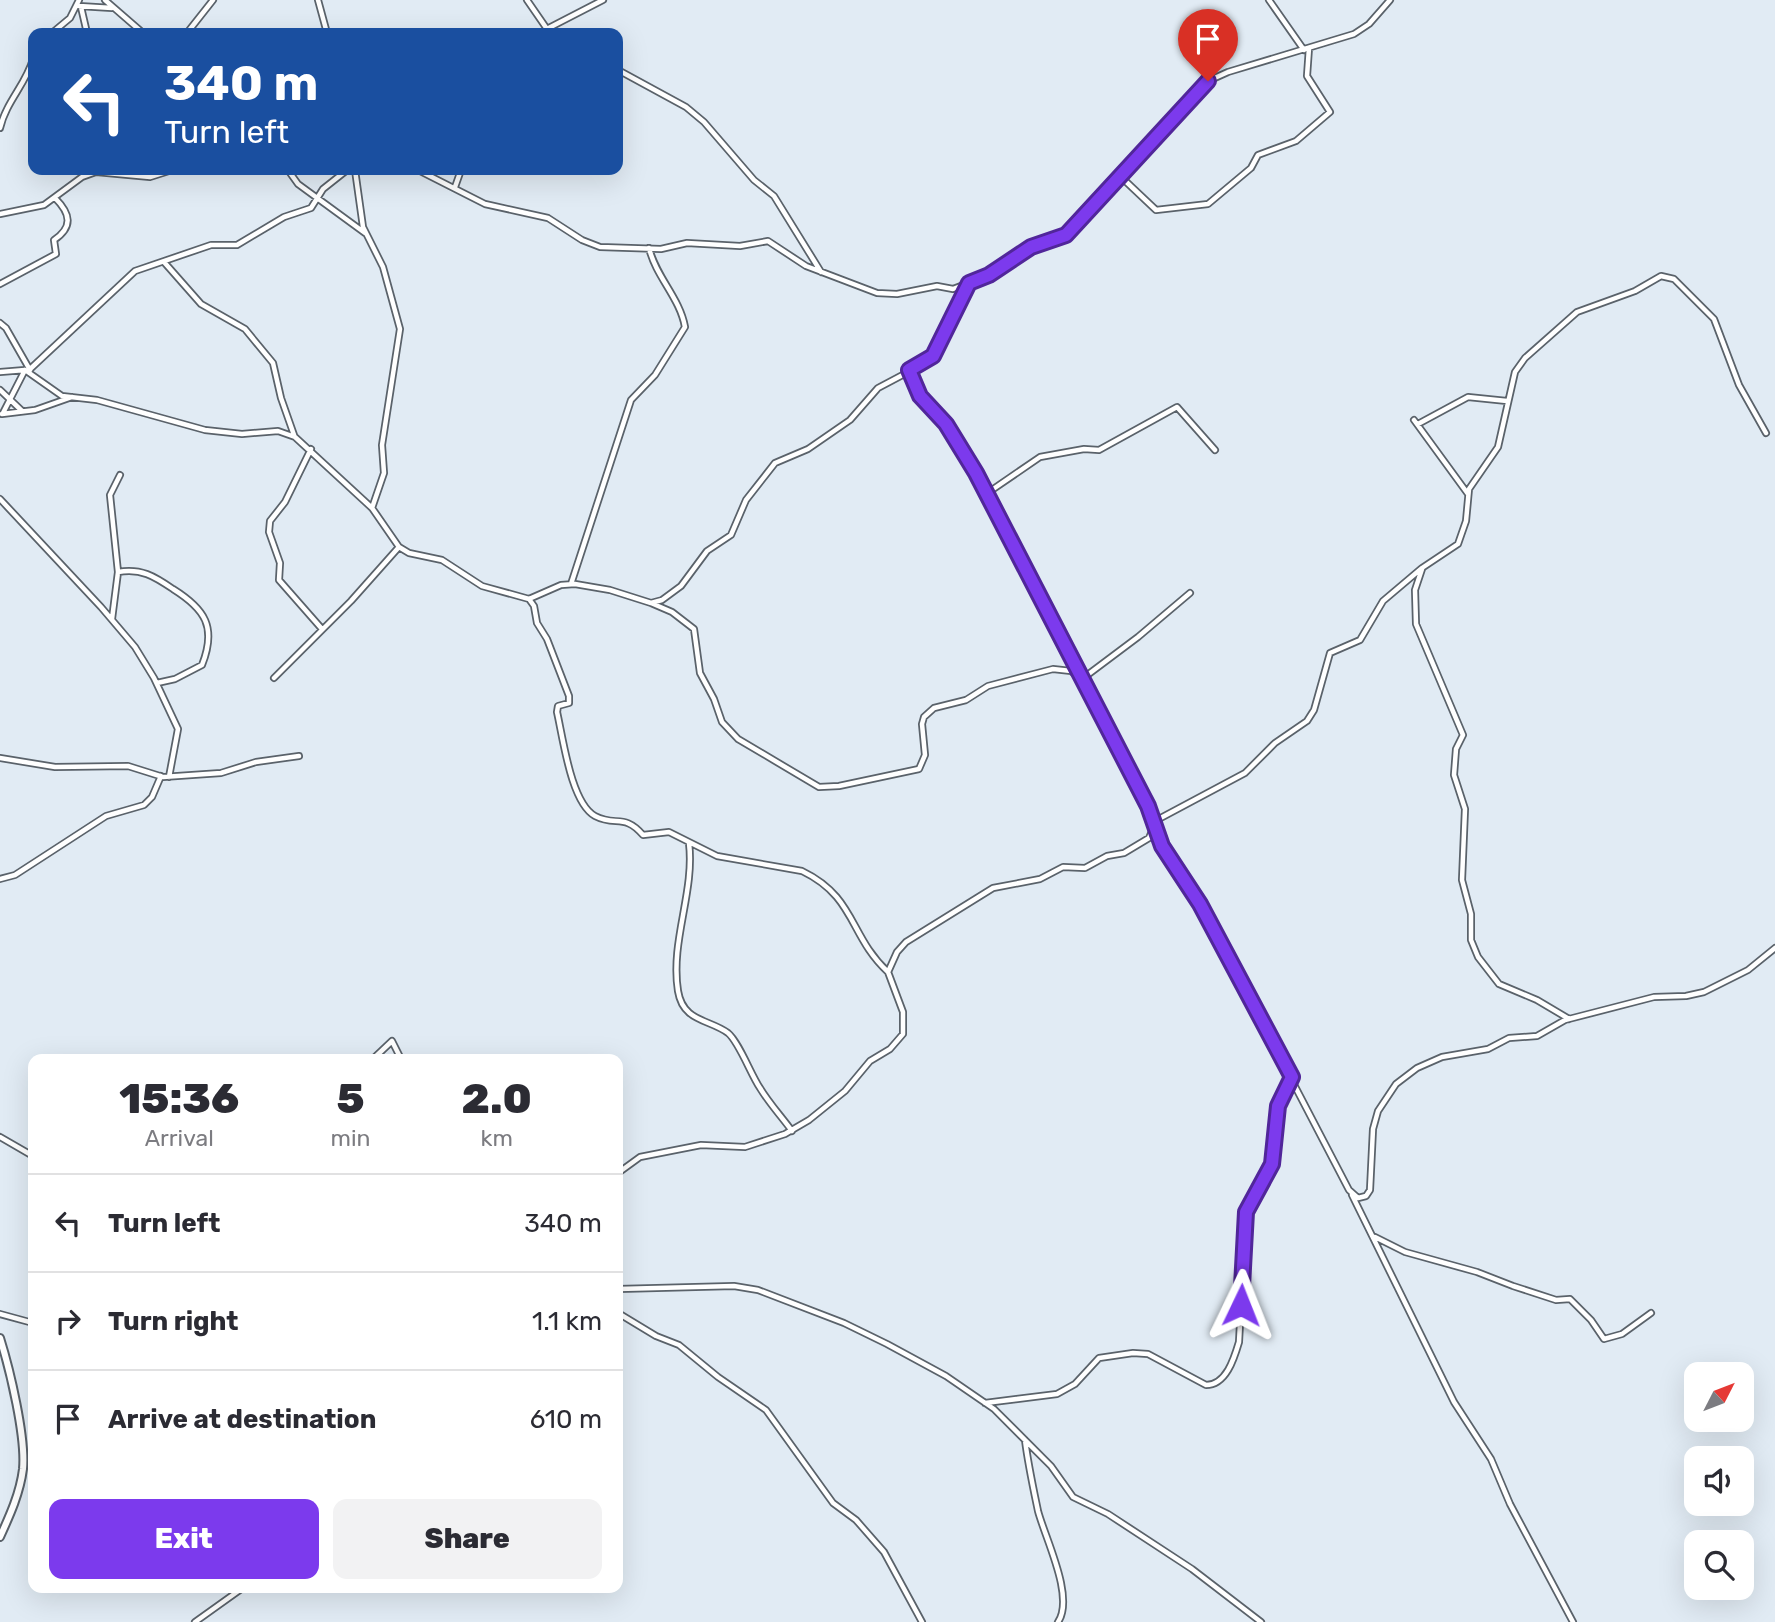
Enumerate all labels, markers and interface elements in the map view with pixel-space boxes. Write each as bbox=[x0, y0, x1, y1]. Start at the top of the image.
pin bbox=[1178, 9, 1238, 81]
icon: arrive bbox=[1189, 20, 1227, 58]
text: 340 m bbox=[164, 54, 318, 112]
icon: left bbox=[49, 56, 140, 147]
text: Turn left bbox=[164, 113, 289, 151]
text: 15:36 bbox=[119, 1074, 239, 1124]
text: 5 bbox=[336, 1074, 364, 1124]
text: 2.0 bbox=[462, 1074, 532, 1124]
text: Arrival bbox=[145, 1124, 214, 1152]
text: min bbox=[330, 1124, 370, 1152]
text: km bbox=[481, 1124, 513, 1152]
icon: left bbox=[49, 1204, 87, 1242]
text: Turn left bbox=[108, 1208, 220, 1239]
text: 340 m bbox=[524, 1208, 602, 1239]
position arrow bbox=[1204, 1268, 1278, 1342]
icon: right bbox=[49, 1302, 87, 1340]
text: Turn right bbox=[108, 1306, 238, 1337]
text: 1.1 km bbox=[532, 1306, 602, 1337]
north arrow bbox=[1684, 1362, 1754, 1432]
map controls bbox=[1684, 1362, 1754, 1600]
icon: arrive bbox=[49, 1400, 87, 1438]
text: Arrive at destination bbox=[108, 1404, 376, 1435]
text: 610 m bbox=[530, 1404, 602, 1435]
button: sound bbox=[1684, 1446, 1754, 1516]
button: Exit bbox=[49, 1499, 319, 1579]
button: Share bbox=[333, 1499, 602, 1579]
button: search bbox=[1684, 1530, 1754, 1600]

